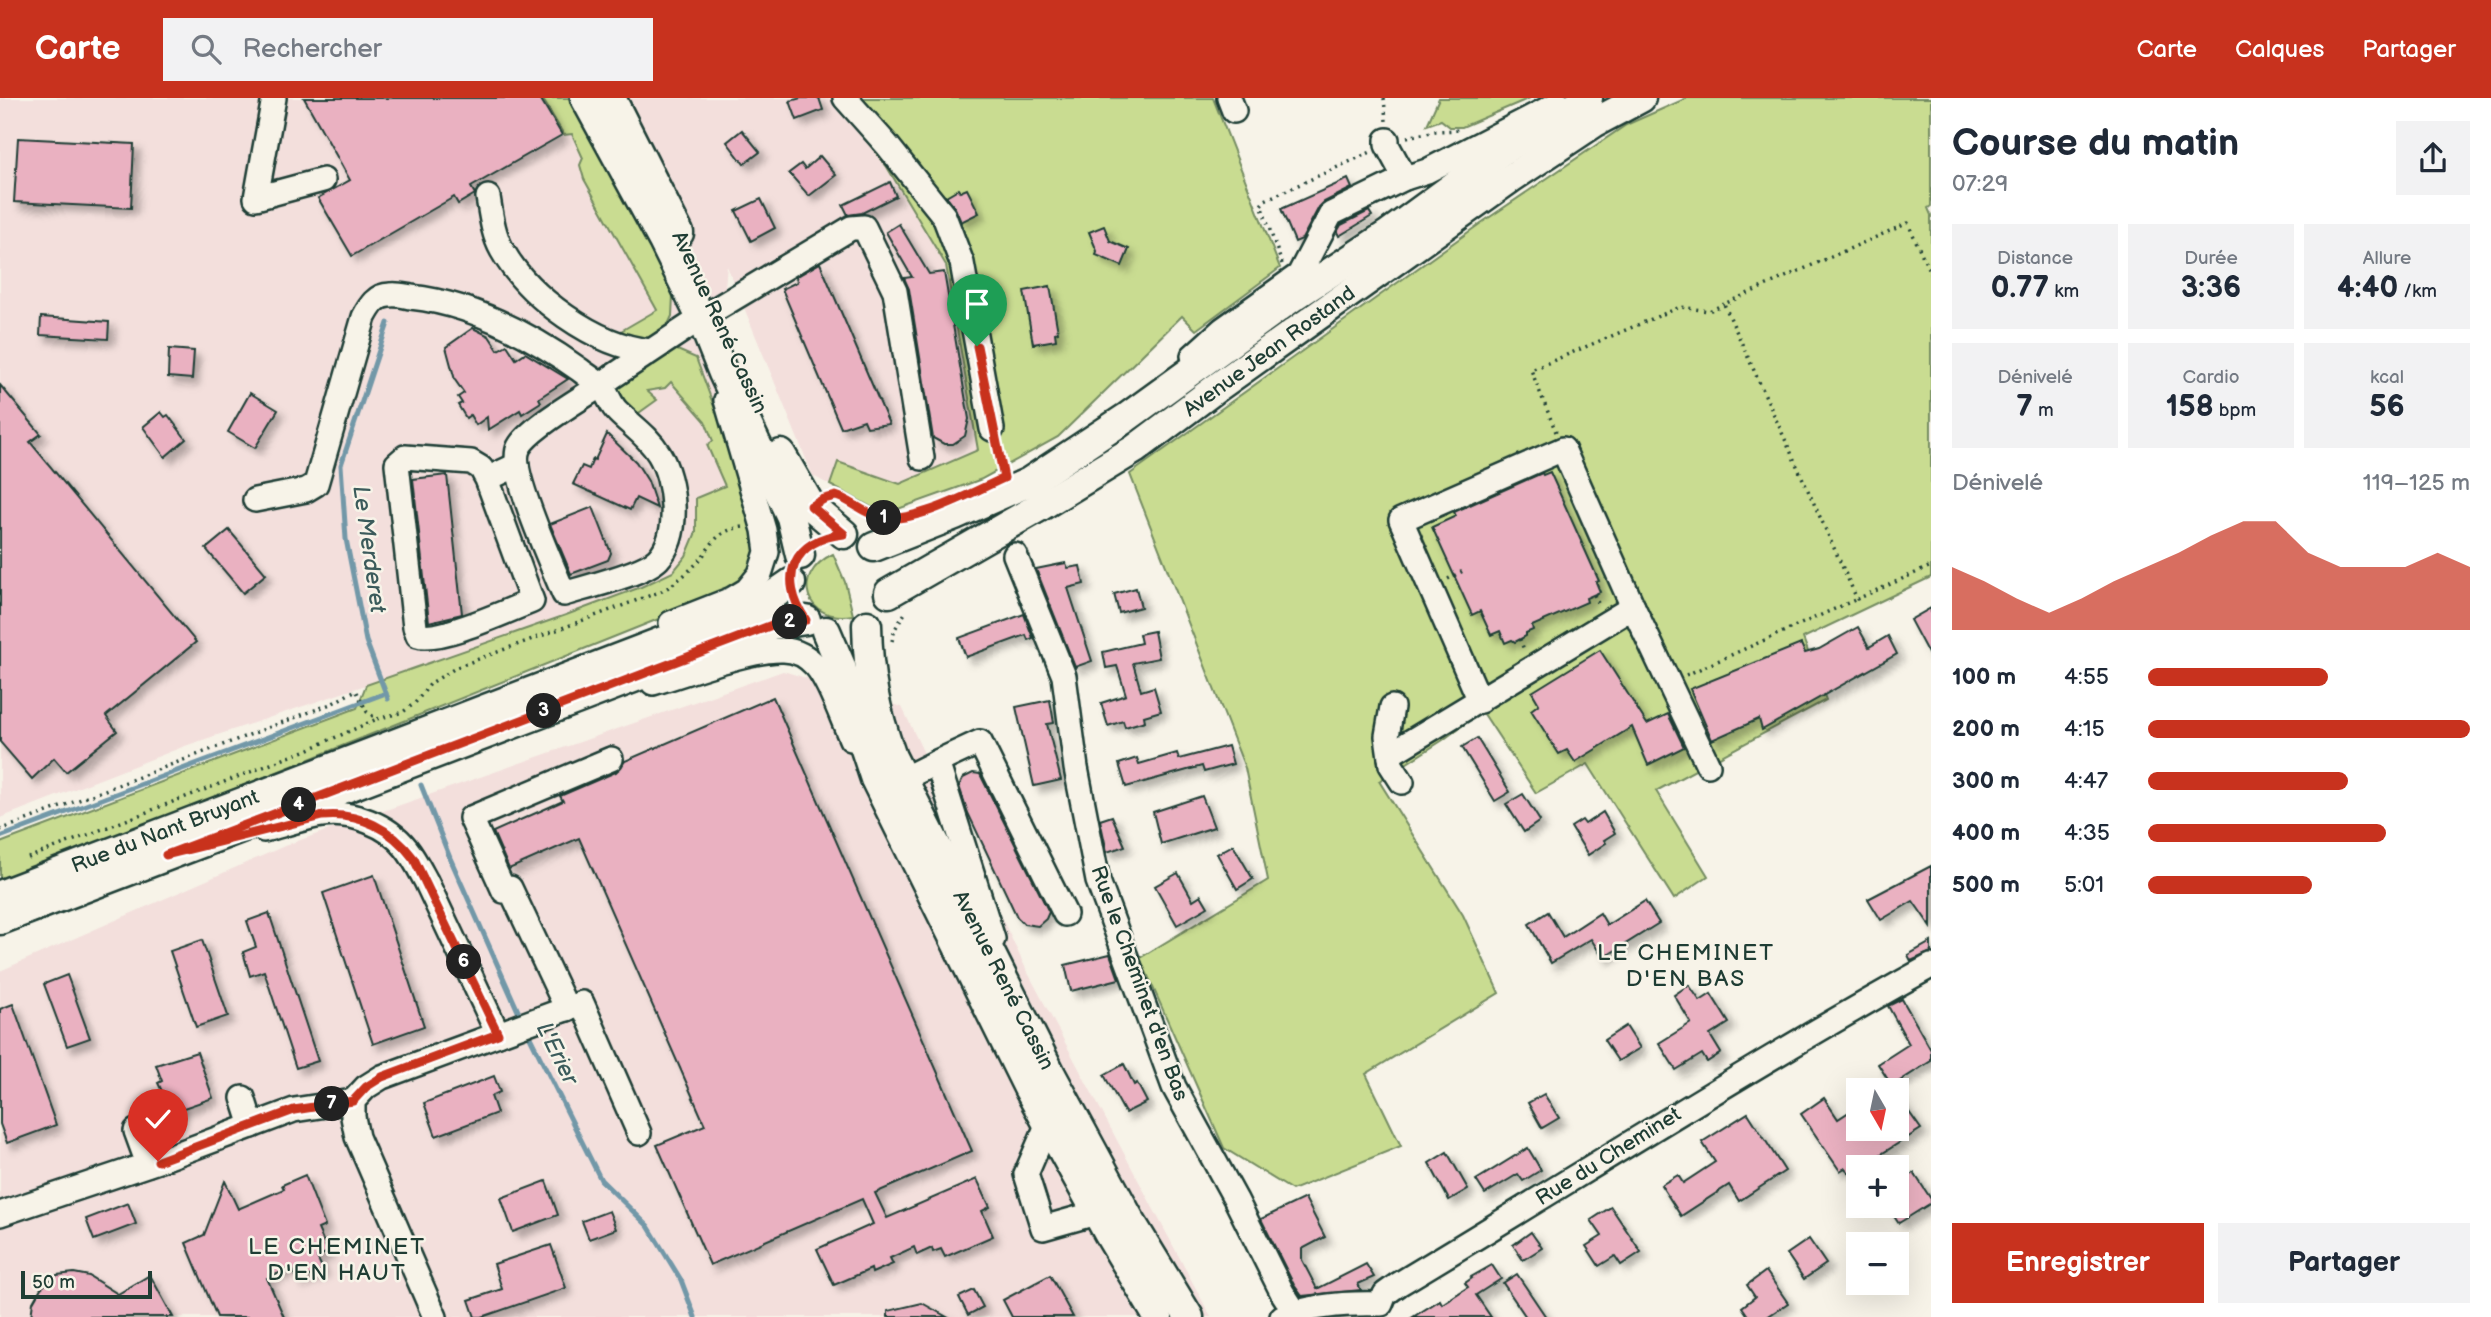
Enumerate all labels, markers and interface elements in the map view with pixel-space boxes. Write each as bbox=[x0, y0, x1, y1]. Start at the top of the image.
search box bbox=[163, 18, 653, 81]
text: Carte bbox=[35, 29, 121, 69]
icon: search bbox=[187, 30, 225, 68]
text: Rechercher bbox=[243, 34, 382, 65]
text: Carte bbox=[2137, 35, 2197, 64]
text: Calques bbox=[2235, 35, 2324, 64]
text: Partager bbox=[2362, 35, 2456, 64]
text: Course du matin bbox=[1952, 121, 2239, 166]
button: share bbox=[2396, 121, 2470, 195]
text: 07:29 bbox=[1952, 170, 2008, 198]
street label: Avenue René Cassin bbox=[666, 227, 773, 417]
text: Distance bbox=[1997, 247, 2073, 270]
text: Durée bbox=[2184, 247, 2238, 270]
text: Allure bbox=[2363, 247, 2411, 270]
text: 0.77 bbox=[1991, 270, 2049, 306]
text: 3:36 bbox=[2181, 270, 2241, 306]
text: 4:40 bbox=[2337, 270, 2398, 306]
pin bbox=[947, 274, 1007, 346]
text: km bbox=[2049, 280, 2079, 303]
text: /km bbox=[2398, 280, 2437, 303]
street label: Avenue Jean Rostand bbox=[1179, 281, 1360, 422]
icon: arrive bbox=[958, 285, 996, 323]
text: Dénivelé bbox=[1997, 366, 2073, 389]
text: Cardio bbox=[2183, 366, 2239, 389]
text: kcal bbox=[2370, 366, 2404, 389]
text: 7 bbox=[2016, 389, 2033, 425]
text: 158 bbox=[2166, 389, 2214, 425]
text: 56 bbox=[2369, 389, 2405, 425]
text: m bbox=[2033, 399, 2054, 422]
text: bpm bbox=[2214, 399, 2256, 422]
text: Dénivelé bbox=[1952, 469, 2043, 497]
text: 119–125 m bbox=[2363, 469, 2470, 497]
water label: Le Merderet bbox=[346, 484, 392, 615]
pin: 1 bbox=[866, 500, 902, 536]
text: 1 bbox=[880, 506, 888, 529]
pin: 2 bbox=[772, 604, 808, 640]
text: 2 bbox=[784, 610, 795, 633]
text: 100 m bbox=[1952, 663, 2016, 691]
text: 4:55 bbox=[2064, 663, 2109, 691]
pin: 3 bbox=[526, 694, 562, 728]
text: 3 bbox=[538, 699, 549, 722]
text: 200 m bbox=[1952, 715, 2020, 743]
text: 4:15 bbox=[2064, 715, 2105, 743]
text: 300 m bbox=[1952, 767, 2020, 795]
text: 4:47 bbox=[2064, 767, 2108, 795]
street label: Rue du Nant Bruyant bbox=[68, 784, 263, 879]
pin: 4 bbox=[282, 788, 316, 822]
text: 4 bbox=[293, 793, 304, 816]
text: 400 m bbox=[1952, 819, 2020, 847]
text: 4:35 bbox=[2064, 819, 2110, 847]
street label: Rue le Cheminet d'en Bas bbox=[1085, 862, 1194, 1104]
text: 500 m bbox=[1952, 871, 2020, 899]
text: 5:01 bbox=[2064, 871, 2104, 899]
street label: Avenue René Cassin bbox=[947, 886, 1060, 1074]
district label: LE CHEMINET D'EN BAS bbox=[1597, 939, 1775, 993]
pin: 6 bbox=[447, 944, 482, 980]
text: 6 bbox=[458, 950, 469, 973]
water label: L'Erier bbox=[530, 1018, 585, 1091]
north arrow bbox=[1846, 1078, 1909, 1141]
map controls bbox=[1846, 1078, 1909, 1295]
pin: 7 bbox=[314, 1086, 350, 1122]
pin bbox=[128, 1089, 188, 1161]
text: 7 bbox=[326, 1092, 337, 1115]
icon: check bbox=[139, 1100, 177, 1138]
street label: Rue du Cheminet bbox=[1531, 1102, 1686, 1211]
button: + bbox=[1846, 1155, 1909, 1218]
button: Enregistrer bbox=[1952, 1223, 2204, 1303]
button: Partager bbox=[2218, 1223, 2470, 1303]
button: − bbox=[1846, 1232, 1909, 1295]
district label: LE CHEMINET D'EN HAUT bbox=[248, 1233, 426, 1287]
scale bar bbox=[21, 1268, 152, 1300]
text: 50 m bbox=[32, 1271, 75, 1294]

